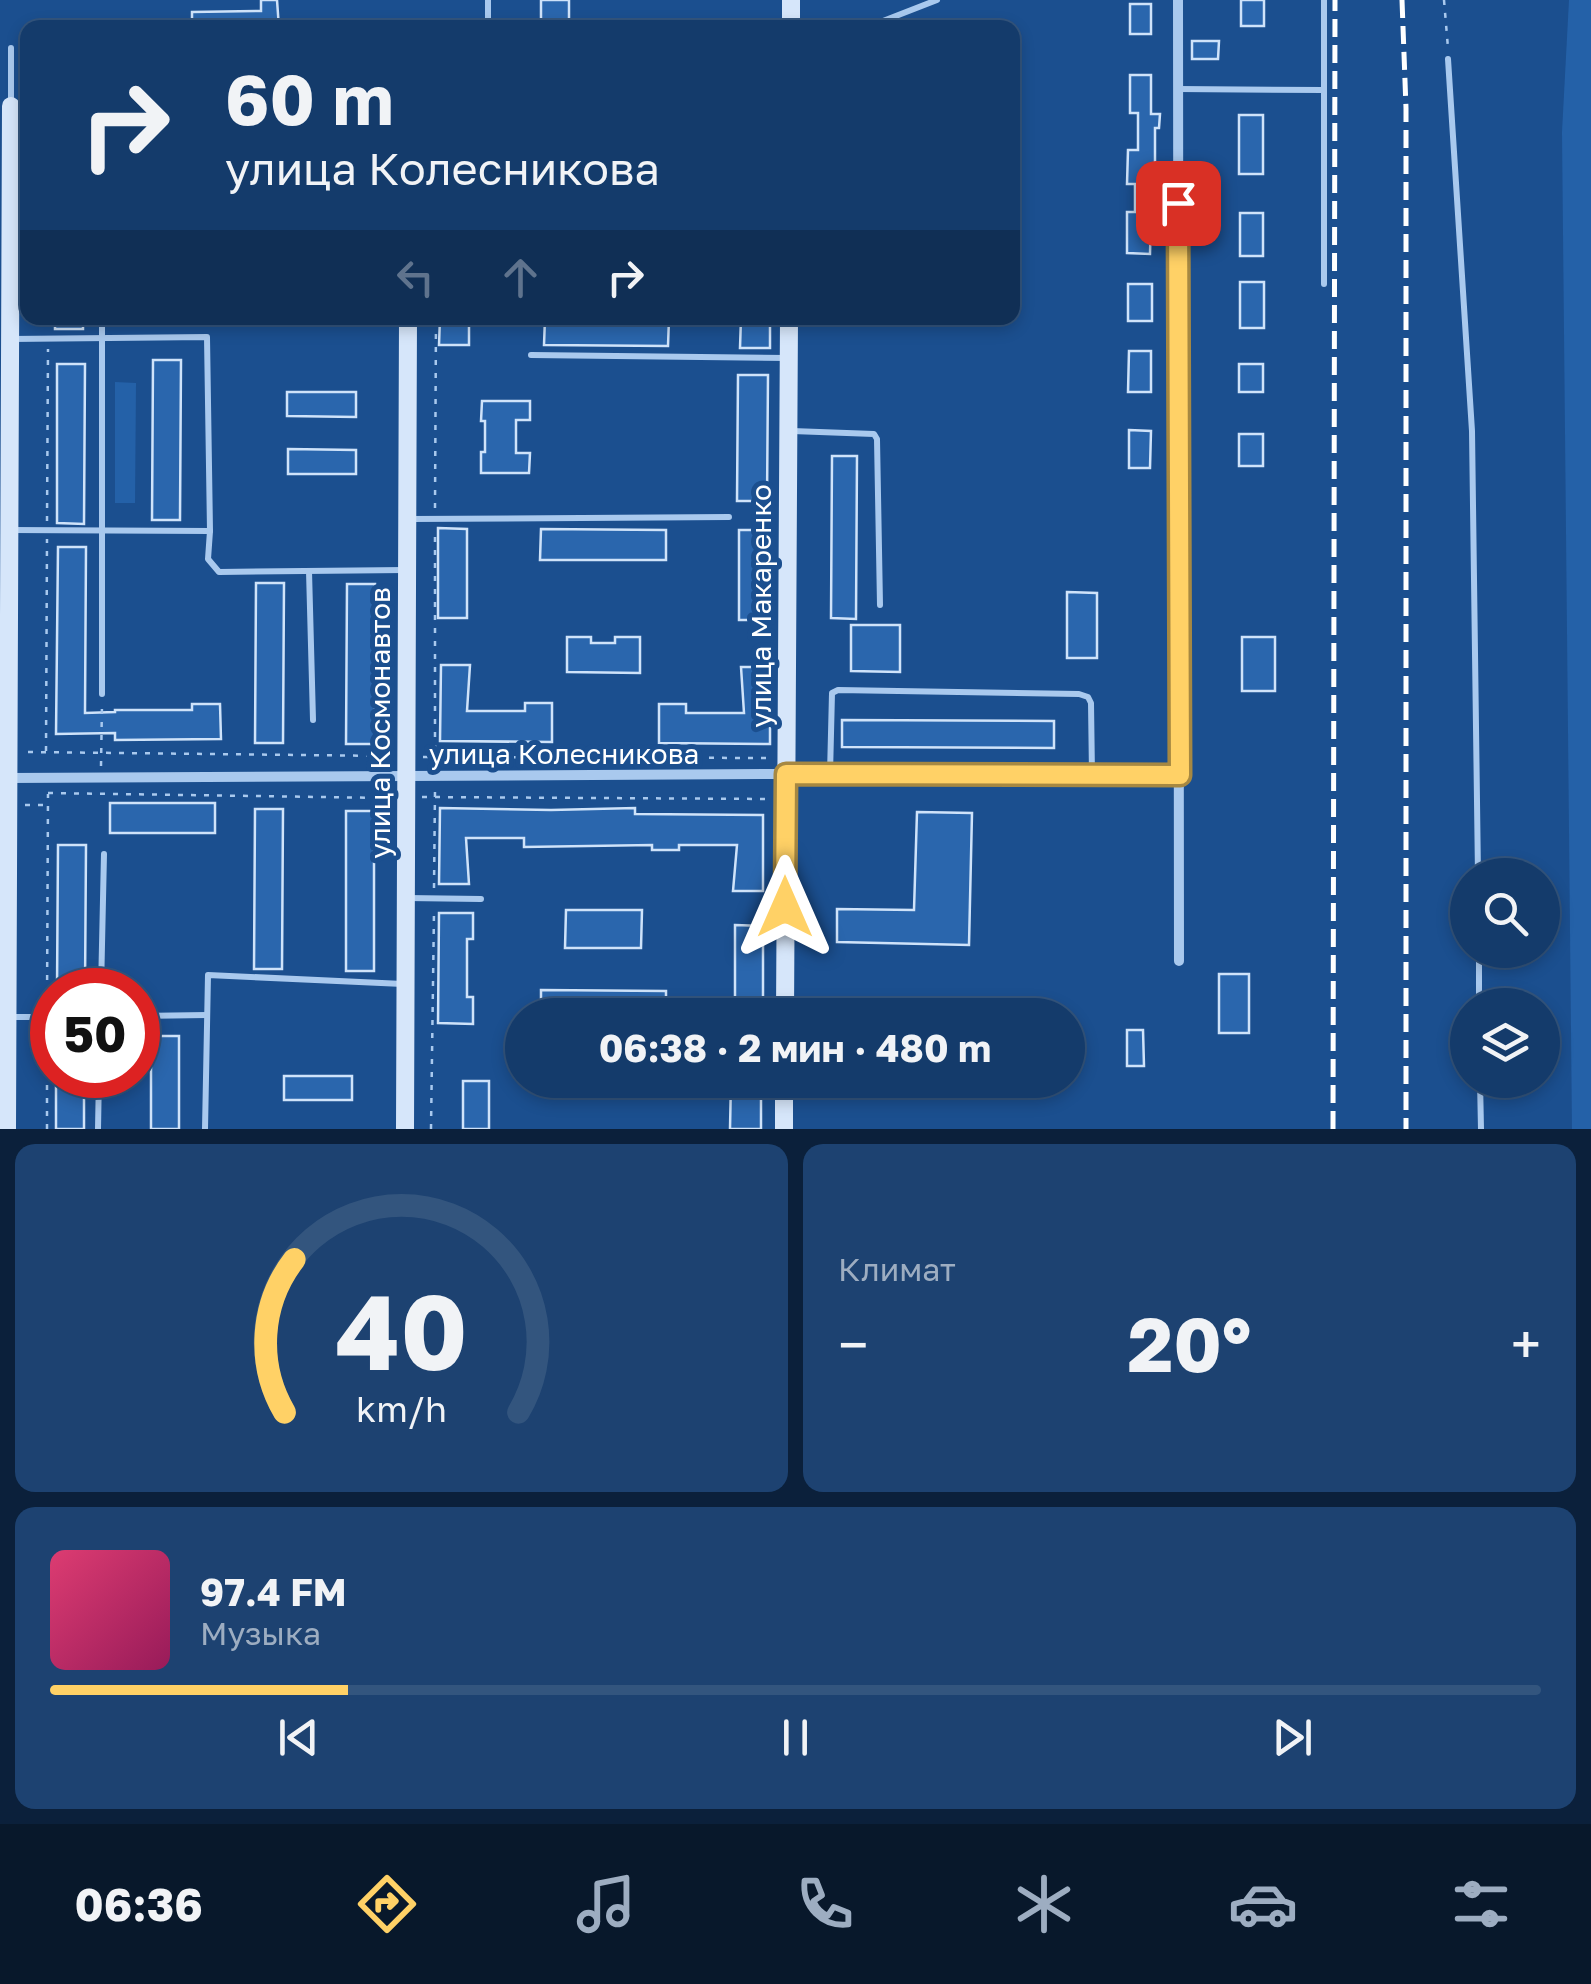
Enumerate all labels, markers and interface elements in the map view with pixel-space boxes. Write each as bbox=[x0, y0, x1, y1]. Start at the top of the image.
text: 60 m bbox=[225, 56, 394, 140]
icon: right bbox=[60, 60, 190, 190]
text: улица Колесникова bbox=[225, 141, 660, 195]
pin bbox=[1136, 161, 1221, 246]
icon: arrive bbox=[1151, 176, 1206, 231]
icon: left bbox=[388, 250, 443, 305]
icon: ahead bbox=[493, 250, 548, 305]
icon: right bbox=[598, 250, 653, 305]
street label: улица Макаренко bbox=[744, 484, 777, 728]
street label: улица Космонавтов bbox=[363, 587, 396, 859]
street label: улица Колесникова bbox=[429, 737, 699, 770]
position arrow bbox=[733, 855, 837, 959]
map controls bbox=[1450, 858, 1560, 1098]
button: search bbox=[1450, 858, 1560, 968]
speed limit sign: 50 bbox=[30, 968, 160, 1098]
button: layers bbox=[1450, 988, 1560, 1098]
text: 06:38 · 2 мин · 480 m bbox=[599, 1025, 991, 1070]
text: Климат bbox=[838, 1250, 956, 1288]
text: 40 bbox=[335, 1268, 468, 1393]
text: 20° bbox=[1128, 1298, 1251, 1389]
text: − bbox=[838, 1311, 868, 1377]
text: + bbox=[1511, 1311, 1541, 1377]
text: km/h bbox=[356, 1387, 447, 1430]
text: 97.4 FM bbox=[200, 1569, 347, 1614]
text: Музыка bbox=[200, 1614, 321, 1652]
icon: previous bbox=[271, 1710, 326, 1765]
icon: pause bbox=[768, 1710, 823, 1765]
icon: next bbox=[1265, 1710, 1320, 1765]
icon: directions bbox=[352, 1869, 422, 1939]
icon: music bbox=[571, 1869, 641, 1939]
icon: phone bbox=[790, 1869, 860, 1939]
icon: climate bbox=[1009, 1869, 1079, 1939]
icon: car bbox=[1228, 1869, 1298, 1939]
icon: filters bbox=[1446, 1869, 1516, 1939]
text: 06:36 bbox=[74, 1877, 203, 1931]

